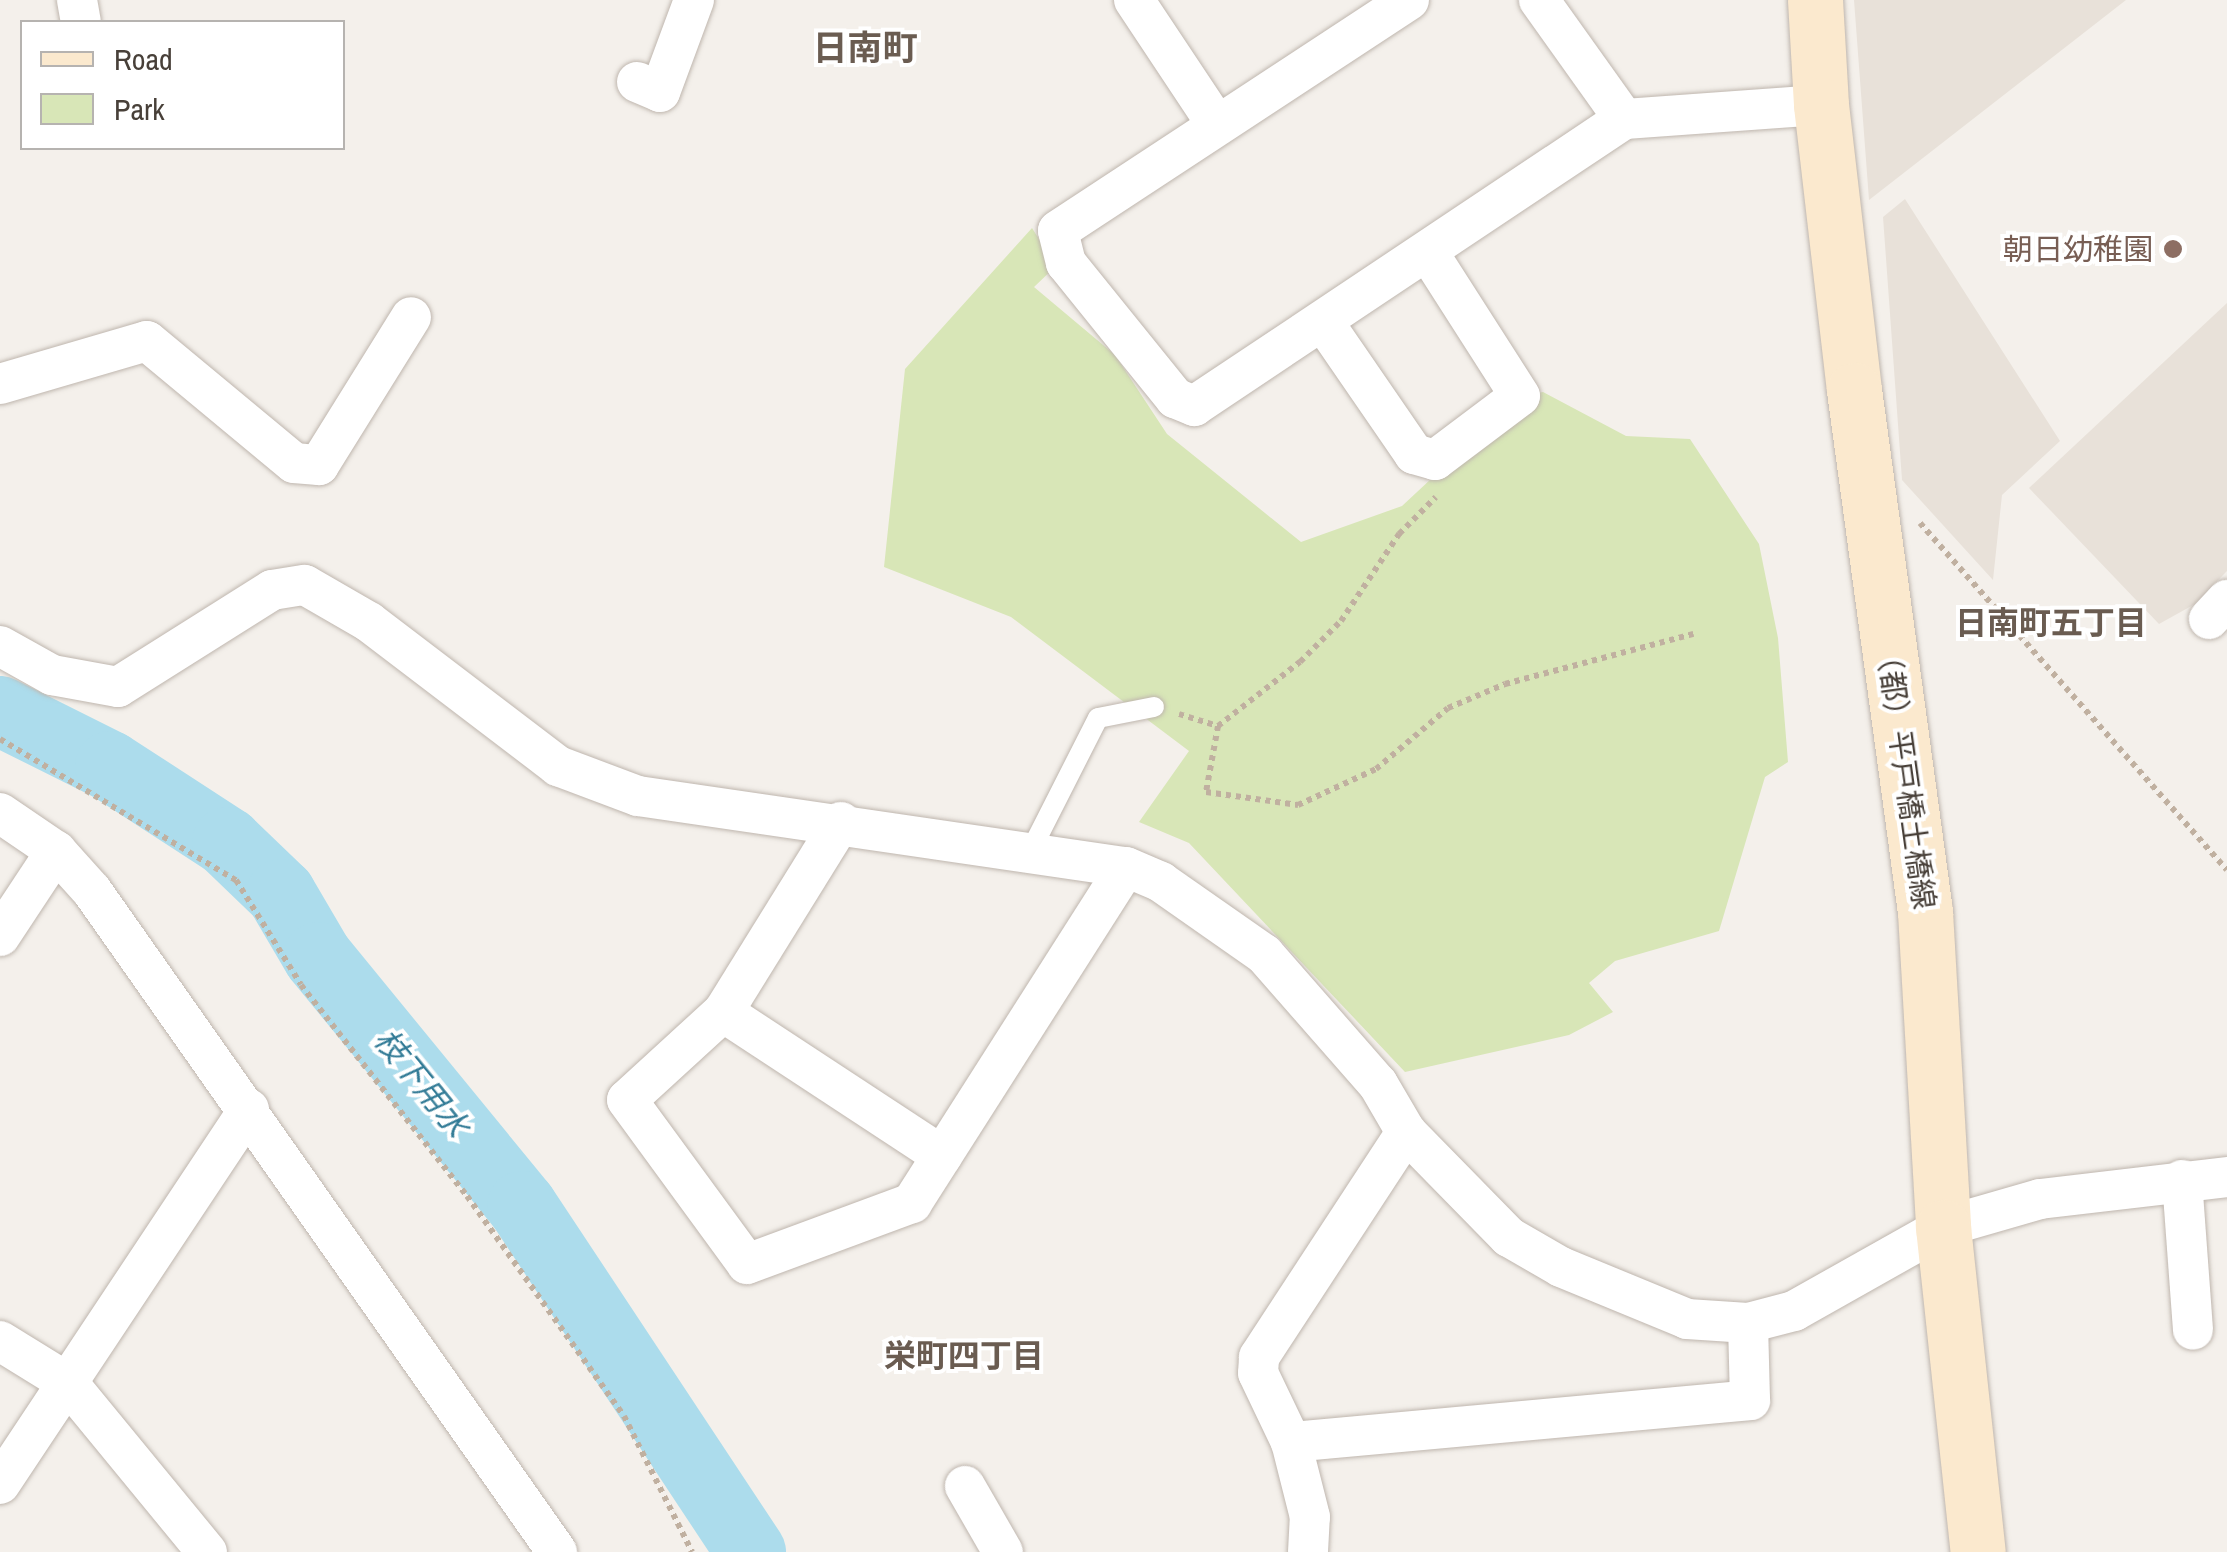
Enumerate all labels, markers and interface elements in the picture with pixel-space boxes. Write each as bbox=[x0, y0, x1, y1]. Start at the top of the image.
legend bbox=[20, 20, 345, 150]
district label: 日南町 bbox=[813, 27, 917, 69]
text: Road bbox=[114, 39, 173, 79]
text: Park bbox=[114, 89, 165, 129]
place label: 朝日幼稚園 bbox=[2003, 231, 2153, 267]
marker: 朝日幼稚園 bbox=[2162, 238, 2184, 260]
district label: 日南町五丁目 bbox=[1955, 604, 2147, 642]
street label: （都）平戸橋土橋線 bbox=[1869, 639, 1943, 911]
water label: 枝下用水 bbox=[366, 1021, 476, 1145]
district label: 栄町四丁目 bbox=[884, 1337, 1044, 1375]

